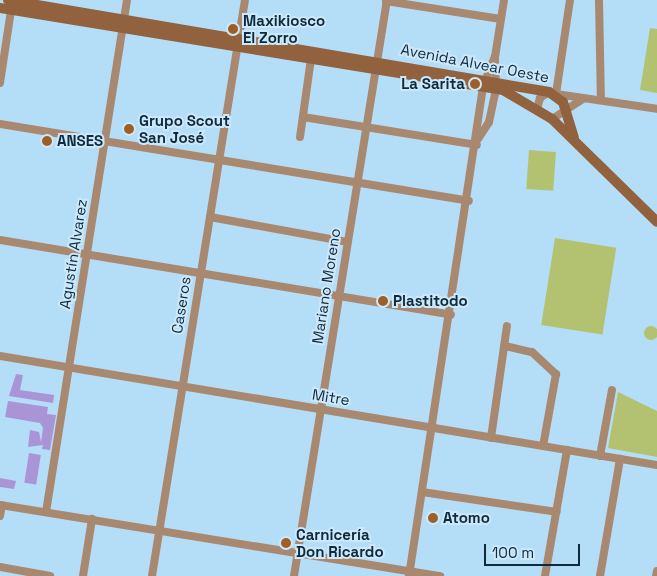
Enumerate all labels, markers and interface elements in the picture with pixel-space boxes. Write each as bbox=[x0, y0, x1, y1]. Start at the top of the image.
place label: Maxikiosco El Zorro bbox=[243, 11, 325, 46]
marker: Maxikiosco El Zorro bbox=[227, 23, 239, 35]
street label: Avenida Alvear Oeste bbox=[399, 40, 551, 86]
place label: La Sarita bbox=[401, 75, 465, 93]
marker: La Sarita bbox=[469, 78, 481, 90]
place label: Grupo Scout San José bbox=[139, 111, 230, 146]
marker: Grupo Scout San José bbox=[123, 123, 135, 135]
place label: ANSES bbox=[57, 132, 103, 150]
marker: ANSES bbox=[41, 135, 53, 147]
street label: Agustín Alvarez bbox=[55, 198, 91, 310]
street label: Mariano Moreno bbox=[308, 227, 344, 345]
street label: Caseros bbox=[168, 275, 194, 335]
place label: Plastitodo bbox=[393, 292, 468, 310]
marker: Plastitodo bbox=[377, 295, 389, 307]
street label: Mitre bbox=[311, 385, 351, 409]
place label: Atomo bbox=[443, 509, 490, 527]
marker: Atomo bbox=[427, 512, 439, 524]
place label: Carnicería Don Ricardo bbox=[296, 525, 384, 560]
scale bar bbox=[487, 534, 583, 566]
marker: Carnicería Don Ricardo bbox=[280, 537, 292, 549]
text: 100 m bbox=[492, 543, 534, 562]

